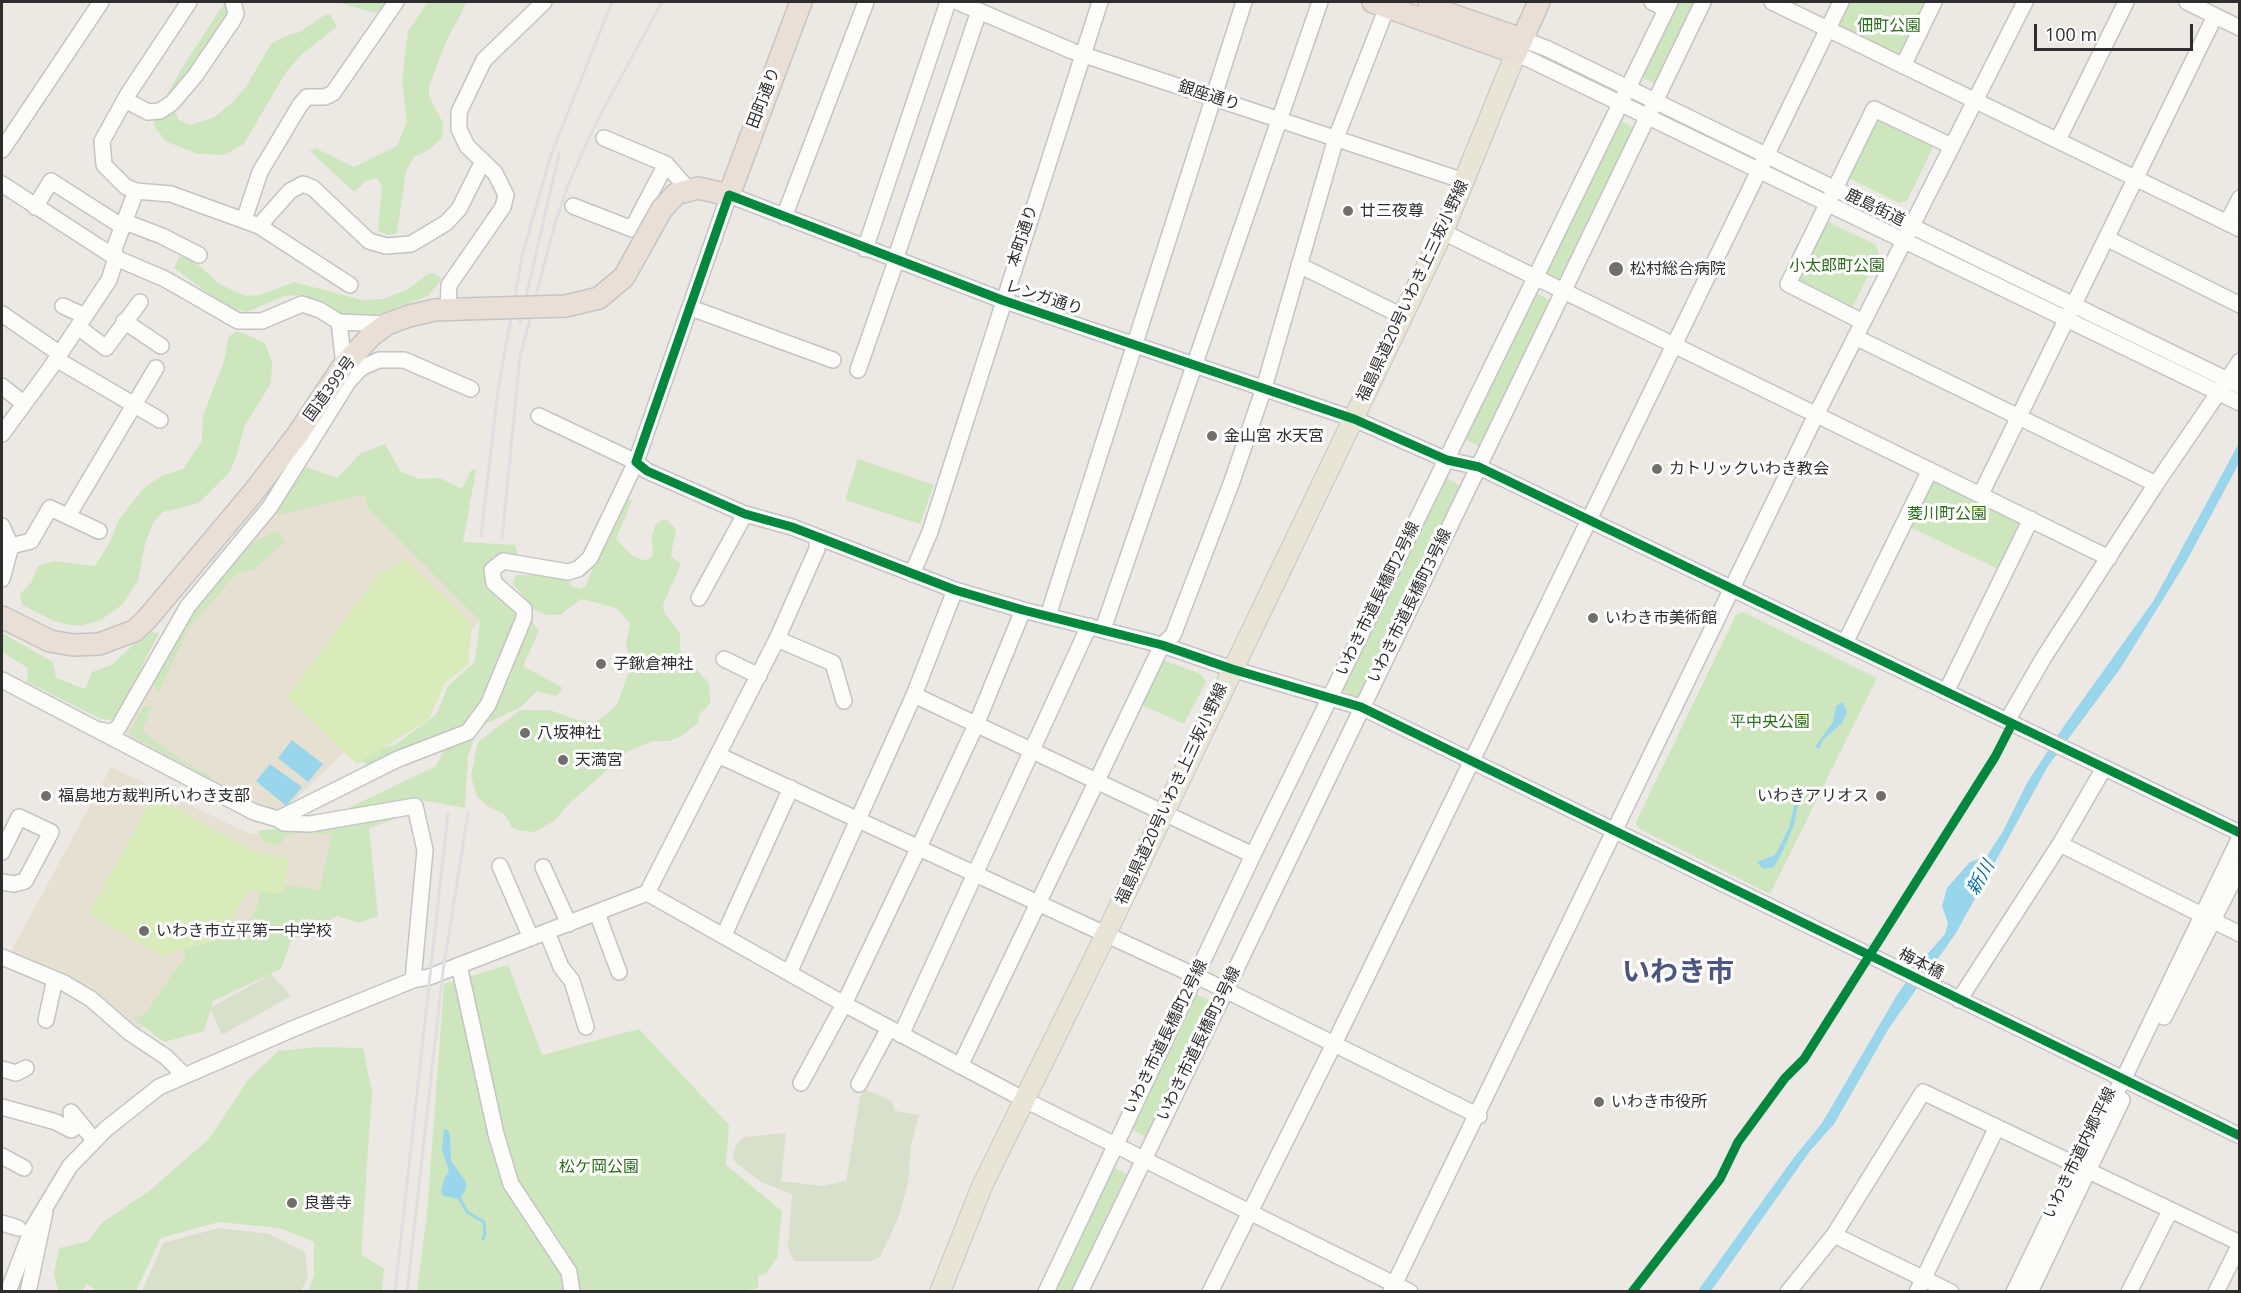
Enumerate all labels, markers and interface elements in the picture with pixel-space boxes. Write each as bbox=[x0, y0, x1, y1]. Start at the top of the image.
scale bar bbox=[2037, 12, 2196, 50]
park label: 佃町公園 bbox=[1857, 16, 1921, 36]
text: 100 m bbox=[2045, 22, 2097, 46]
street label: 田町通り bbox=[744, 65, 784, 131]
street label: 銀座通り bbox=[1176, 77, 1242, 115]
street label: 福島県道20号いわき上三坂小野線 bbox=[1353, 177, 1473, 405]
street label: 鹿島街道 bbox=[1842, 185, 1908, 231]
place label: 廿三夜尊 bbox=[1360, 201, 1424, 221]
street label: 本町通り bbox=[1004, 203, 1042, 269]
marker: 廿三夜尊 bbox=[1341, 204, 1355, 218]
park label: 小太郎町公園 bbox=[1789, 256, 1885, 276]
place label: 松村総合病院 bbox=[1630, 259, 1726, 279]
marker: 松村総合病院 bbox=[1607, 260, 1625, 278]
street label: レンガ通り bbox=[1003, 277, 1085, 319]
street label: 国道399号 bbox=[300, 353, 360, 425]
place label: 金山宮 水天宮 bbox=[1224, 426, 1324, 446]
marker: 金山宮 水天宮 bbox=[1205, 429, 1219, 443]
place label: カトリックいわき教会 bbox=[1669, 459, 1829, 479]
marker: カトリックいわき教会 bbox=[1650, 462, 1664, 476]
park label: 菱川町公園 bbox=[1907, 504, 1987, 524]
street label: いわき市道長橋町2号線 bbox=[1332, 519, 1424, 679]
street label: いわき市道長橋町3号線 bbox=[1364, 526, 1456, 686]
place label: いわき市美術館 bbox=[1605, 608, 1717, 628]
marker: いわき市美術館 bbox=[1586, 611, 1600, 625]
place label: 子鍬倉神社 bbox=[613, 654, 693, 674]
marker: 子鍬倉神社 bbox=[594, 657, 608, 671]
street label: 福島県道20号いわき上三坂小野線 bbox=[1112, 680, 1232, 908]
park label: 平中央公園 bbox=[1730, 712, 1810, 732]
place label: 八坂神社 bbox=[537, 723, 601, 743]
marker: 八坂神社 bbox=[518, 726, 532, 740]
place label: 天満宮 bbox=[575, 750, 623, 770]
marker: 天満宮 bbox=[556, 753, 570, 767]
place label: 福島地方裁判所いわき支部 bbox=[58, 786, 250, 806]
place label: いわきアリオス bbox=[1757, 786, 1869, 806]
marker: 福島地方裁判所いわき支部 bbox=[39, 789, 53, 803]
marker: いわきアリオス bbox=[1874, 789, 1888, 803]
water label: 新川 bbox=[1963, 857, 1999, 899]
place label: いわき市立平第一中学校 bbox=[156, 921, 332, 941]
marker: いわき市立平第一中学校 bbox=[137, 924, 151, 938]
street label: 梅本橋 bbox=[1895, 945, 1947, 983]
district label: いわき市 bbox=[1622, 956, 1734, 990]
street label: いわき市道長橋町2号線 bbox=[1120, 957, 1212, 1117]
street label: いわき市道長橋町3号線 bbox=[1153, 964, 1245, 1124]
street label: いわき市道内郷平線 bbox=[2040, 1084, 2120, 1222]
place label: いわき市役所 bbox=[1611, 1092, 1707, 1112]
marker: いわき市役所 bbox=[1592, 1095, 1606, 1109]
park label: 松ケ岡公園 bbox=[559, 1157, 639, 1177]
place label: 良善寺 bbox=[304, 1193, 352, 1213]
marker: 良善寺 bbox=[285, 1196, 299, 1210]

